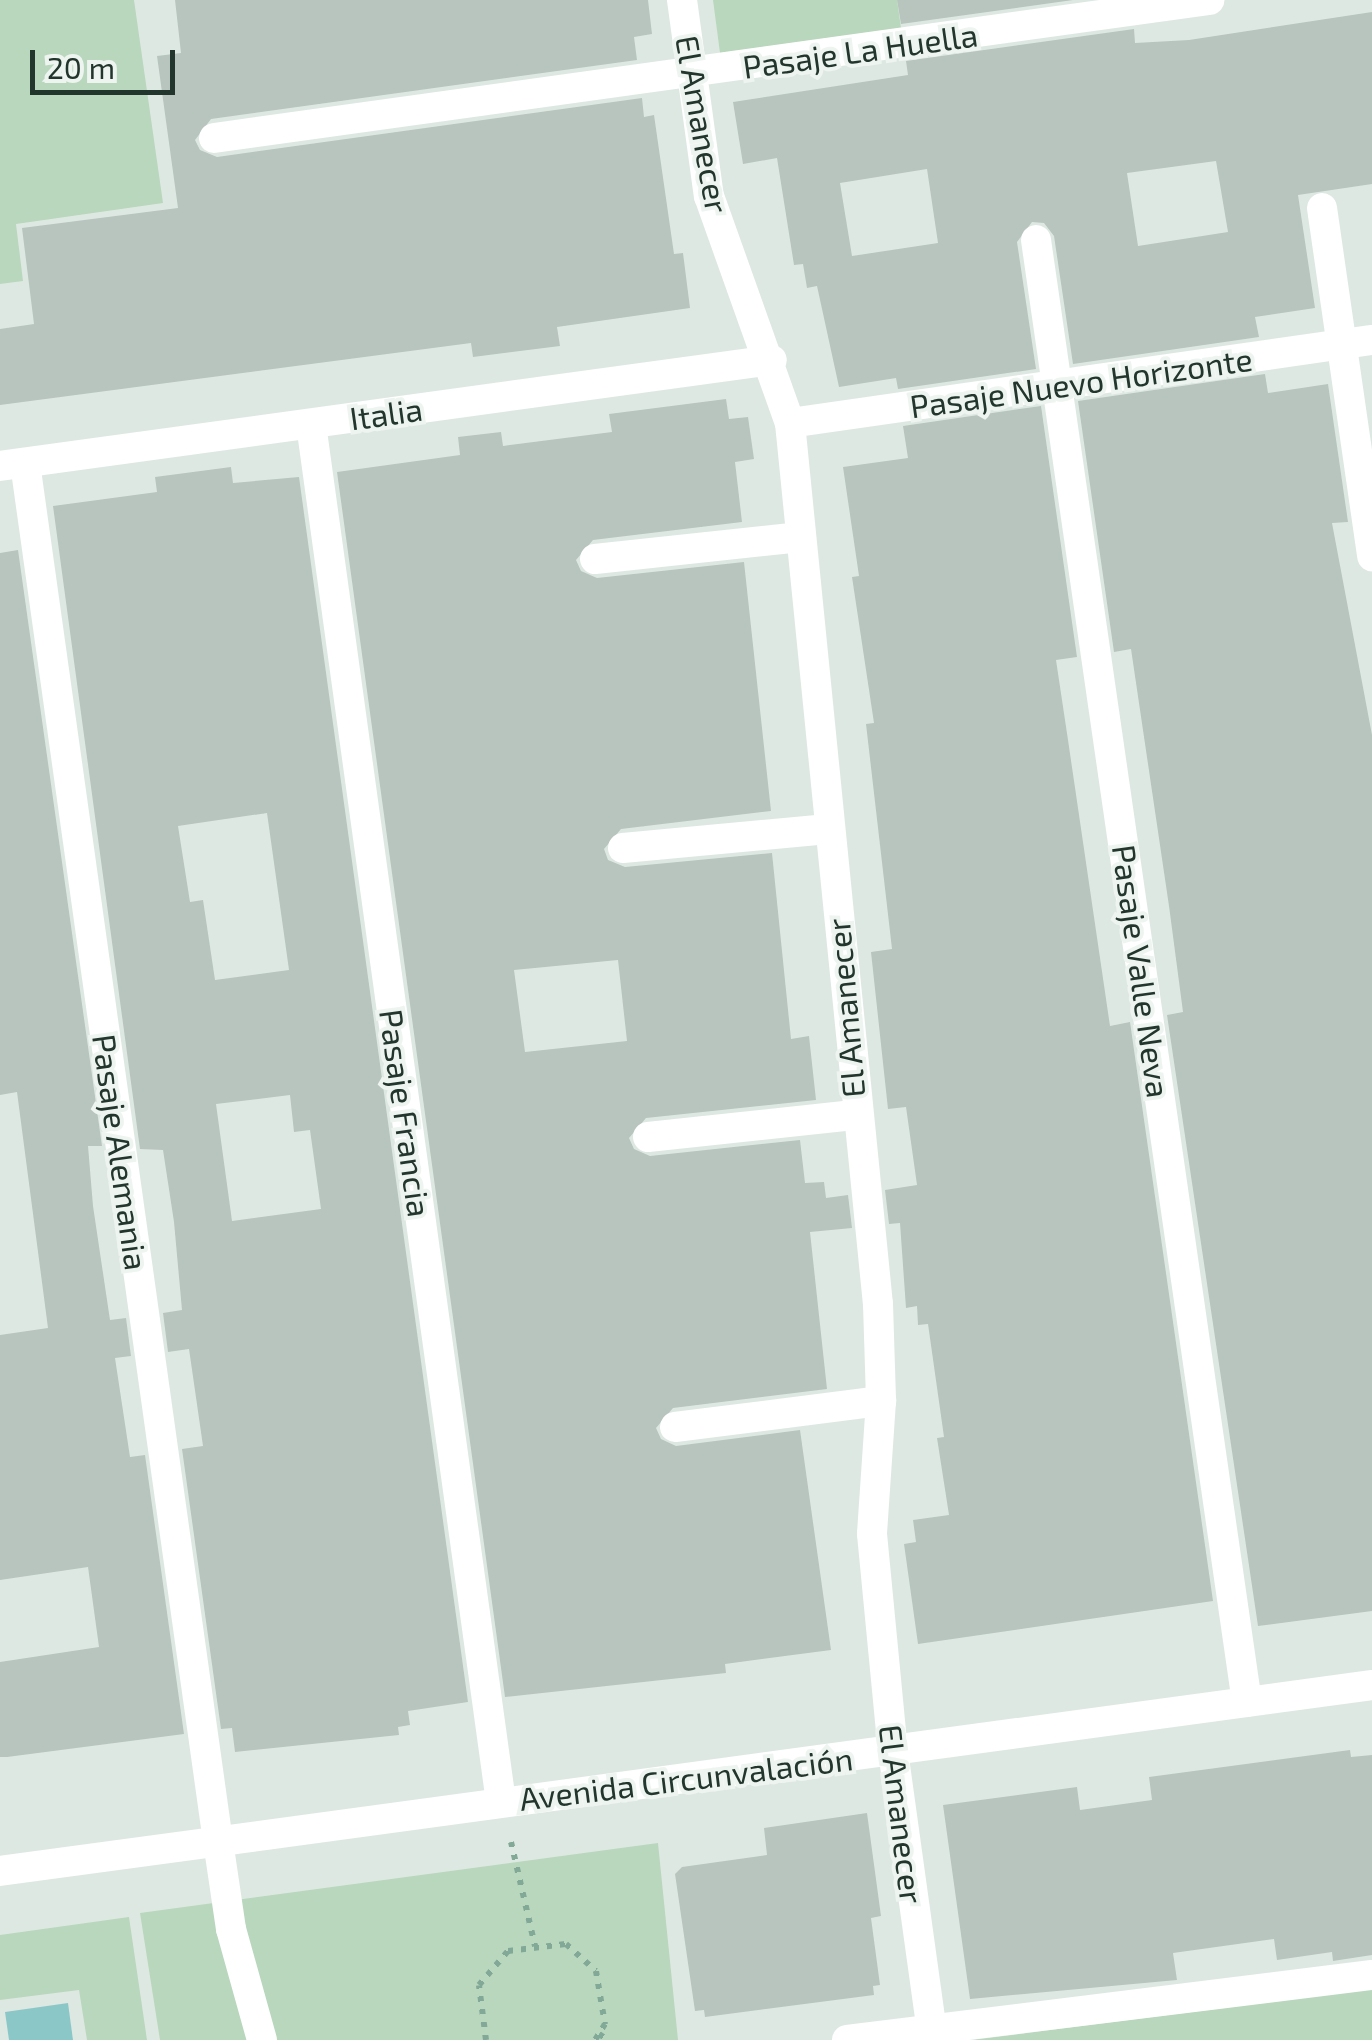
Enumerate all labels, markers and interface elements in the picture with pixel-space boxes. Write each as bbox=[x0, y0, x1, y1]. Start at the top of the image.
street label: Pasaje La Huella bbox=[740, 14, 980, 86]
scale bar bbox=[35, 30, 180, 92]
street label: El Amanecer bbox=[668, 31, 738, 217]
text: 20 m bbox=[47, 49, 115, 85]
street label: Pasaje Nuevo Horizonte bbox=[907, 339, 1255, 425]
street label: Italia bbox=[347, 389, 425, 437]
street label: Pasaje Valle Neva bbox=[1105, 842, 1179, 1100]
street label: El Amanecer bbox=[818, 916, 872, 1100]
street label: Pasaje Francia bbox=[372, 1007, 440, 1219]
street label: Pasaje Alemania bbox=[85, 1031, 157, 1273]
street label: El Amanecer bbox=[872, 1722, 932, 1906]
street label: Avenida Circunvalación bbox=[517, 1738, 855, 1818]

